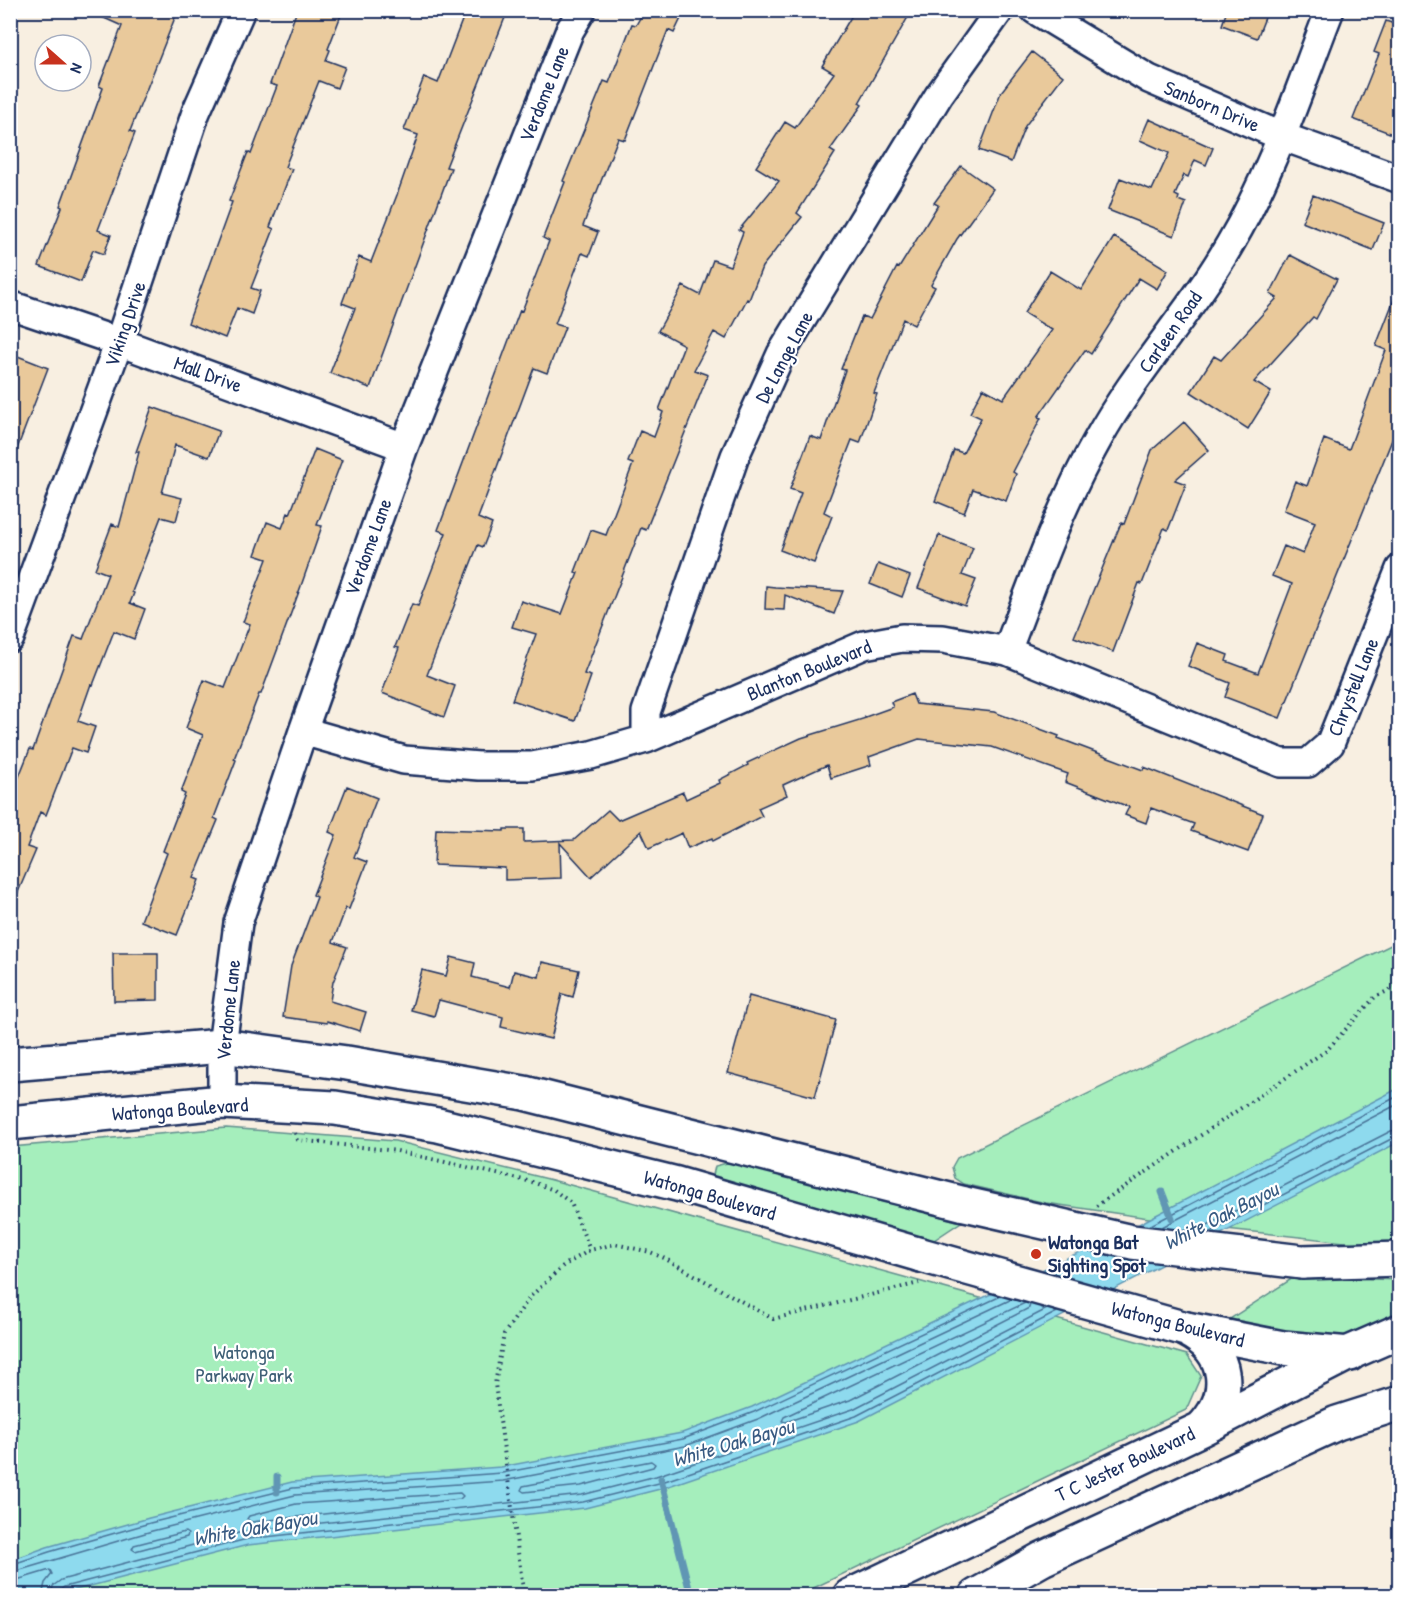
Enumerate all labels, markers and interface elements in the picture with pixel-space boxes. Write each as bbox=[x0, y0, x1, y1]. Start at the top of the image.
north arrow bbox=[33, 33, 93, 93]
street label: Verdome Lane bbox=[512, 42, 575, 146]
text: N bbox=[65, 60, 89, 77]
street label: Sanborn Drive bbox=[1160, 73, 1264, 138]
street label: Viking Drive bbox=[97, 277, 152, 370]
street label: Carleen Road bbox=[1132, 285, 1208, 378]
street label: De Lange Lane bbox=[748, 306, 819, 407]
street label: Mall Drive bbox=[170, 349, 246, 398]
street label: Verdome Lane bbox=[338, 495, 398, 599]
street label: Blanton Boulevard bbox=[743, 632, 875, 707]
street label: Chrystell Lane bbox=[1321, 634, 1384, 740]
street label: Verdome Lane bbox=[209, 958, 246, 1062]
street label: Watonga Boulevard bbox=[111, 1090, 249, 1127]
street label: Watonga Boulevard bbox=[641, 1163, 780, 1226]
water label: White Oak Bayou bbox=[1159, 1174, 1284, 1257]
place label: Watonga Bat Sighting Spot bbox=[1048, 1228, 1147, 1279]
marker: Watonga Bat Sighting Spot bbox=[1029, 1247, 1043, 1261]
street label: Watonga Boulevard bbox=[1109, 1294, 1248, 1353]
park label: Watonga Parkway Park bbox=[195, 1338, 293, 1388]
water label: White Oak Bayou bbox=[669, 1411, 798, 1474]
street label: T C Jester Boulevard bbox=[1051, 1419, 1199, 1508]
water label: White Oak Bayou bbox=[191, 1502, 321, 1553]

